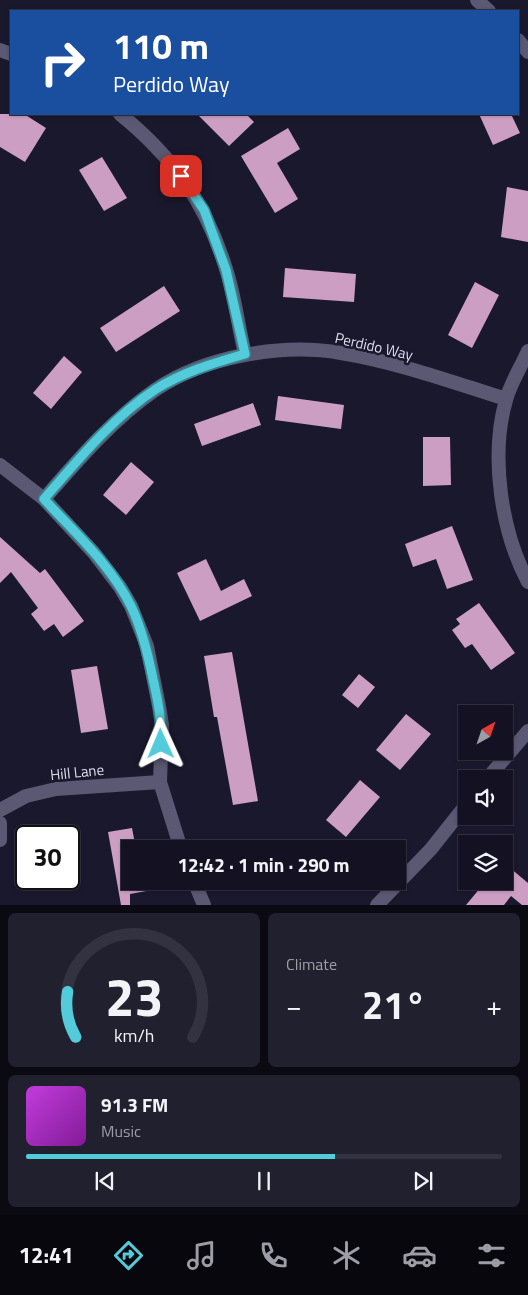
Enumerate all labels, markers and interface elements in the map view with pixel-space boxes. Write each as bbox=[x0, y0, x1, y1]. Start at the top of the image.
text: 110 m bbox=[113, 19, 209, 73]
icon: right bbox=[30, 30, 95, 95]
text: Perdido Way bbox=[113, 67, 230, 101]
pin bbox=[160, 155, 202, 197]
icon: arrive bbox=[167, 162, 195, 190]
street label: Perdido Way bbox=[333, 326, 415, 366]
north arrow bbox=[458, 705, 512, 760]
map controls bbox=[458, 705, 513, 890]
position arrow bbox=[134, 717, 186, 769]
street label: Hill Lane bbox=[49, 758, 105, 786]
button: sound bbox=[458, 770, 513, 825]
speed limit sign: 30 bbox=[15, 825, 80, 890]
button: layers bbox=[458, 835, 513, 890]
text: 12:42 · 1 min · 290 m bbox=[177, 850, 350, 879]
text: Climate bbox=[286, 952, 337, 976]
text: 23 bbox=[105, 957, 163, 1036]
text: 21° bbox=[362, 976, 426, 1034]
text: − bbox=[286, 984, 302, 1027]
text: + bbox=[486, 984, 502, 1027]
text: km/h bbox=[114, 1022, 154, 1049]
text: 91.3 FM bbox=[101, 1090, 168, 1119]
text: Music bbox=[101, 1119, 141, 1143]
icon: previous bbox=[91, 1167, 119, 1195]
icon: pause bbox=[250, 1167, 278, 1195]
icon: next bbox=[409, 1167, 437, 1195]
text: 12:41 bbox=[19, 1238, 74, 1272]
icon: directions bbox=[111, 1238, 146, 1273]
icon: music bbox=[184, 1238, 219, 1273]
icon: phone bbox=[256, 1238, 291, 1273]
icon: climate bbox=[329, 1238, 364, 1273]
icon: car bbox=[402, 1238, 437, 1273]
icon: filters bbox=[474, 1238, 509, 1273]

